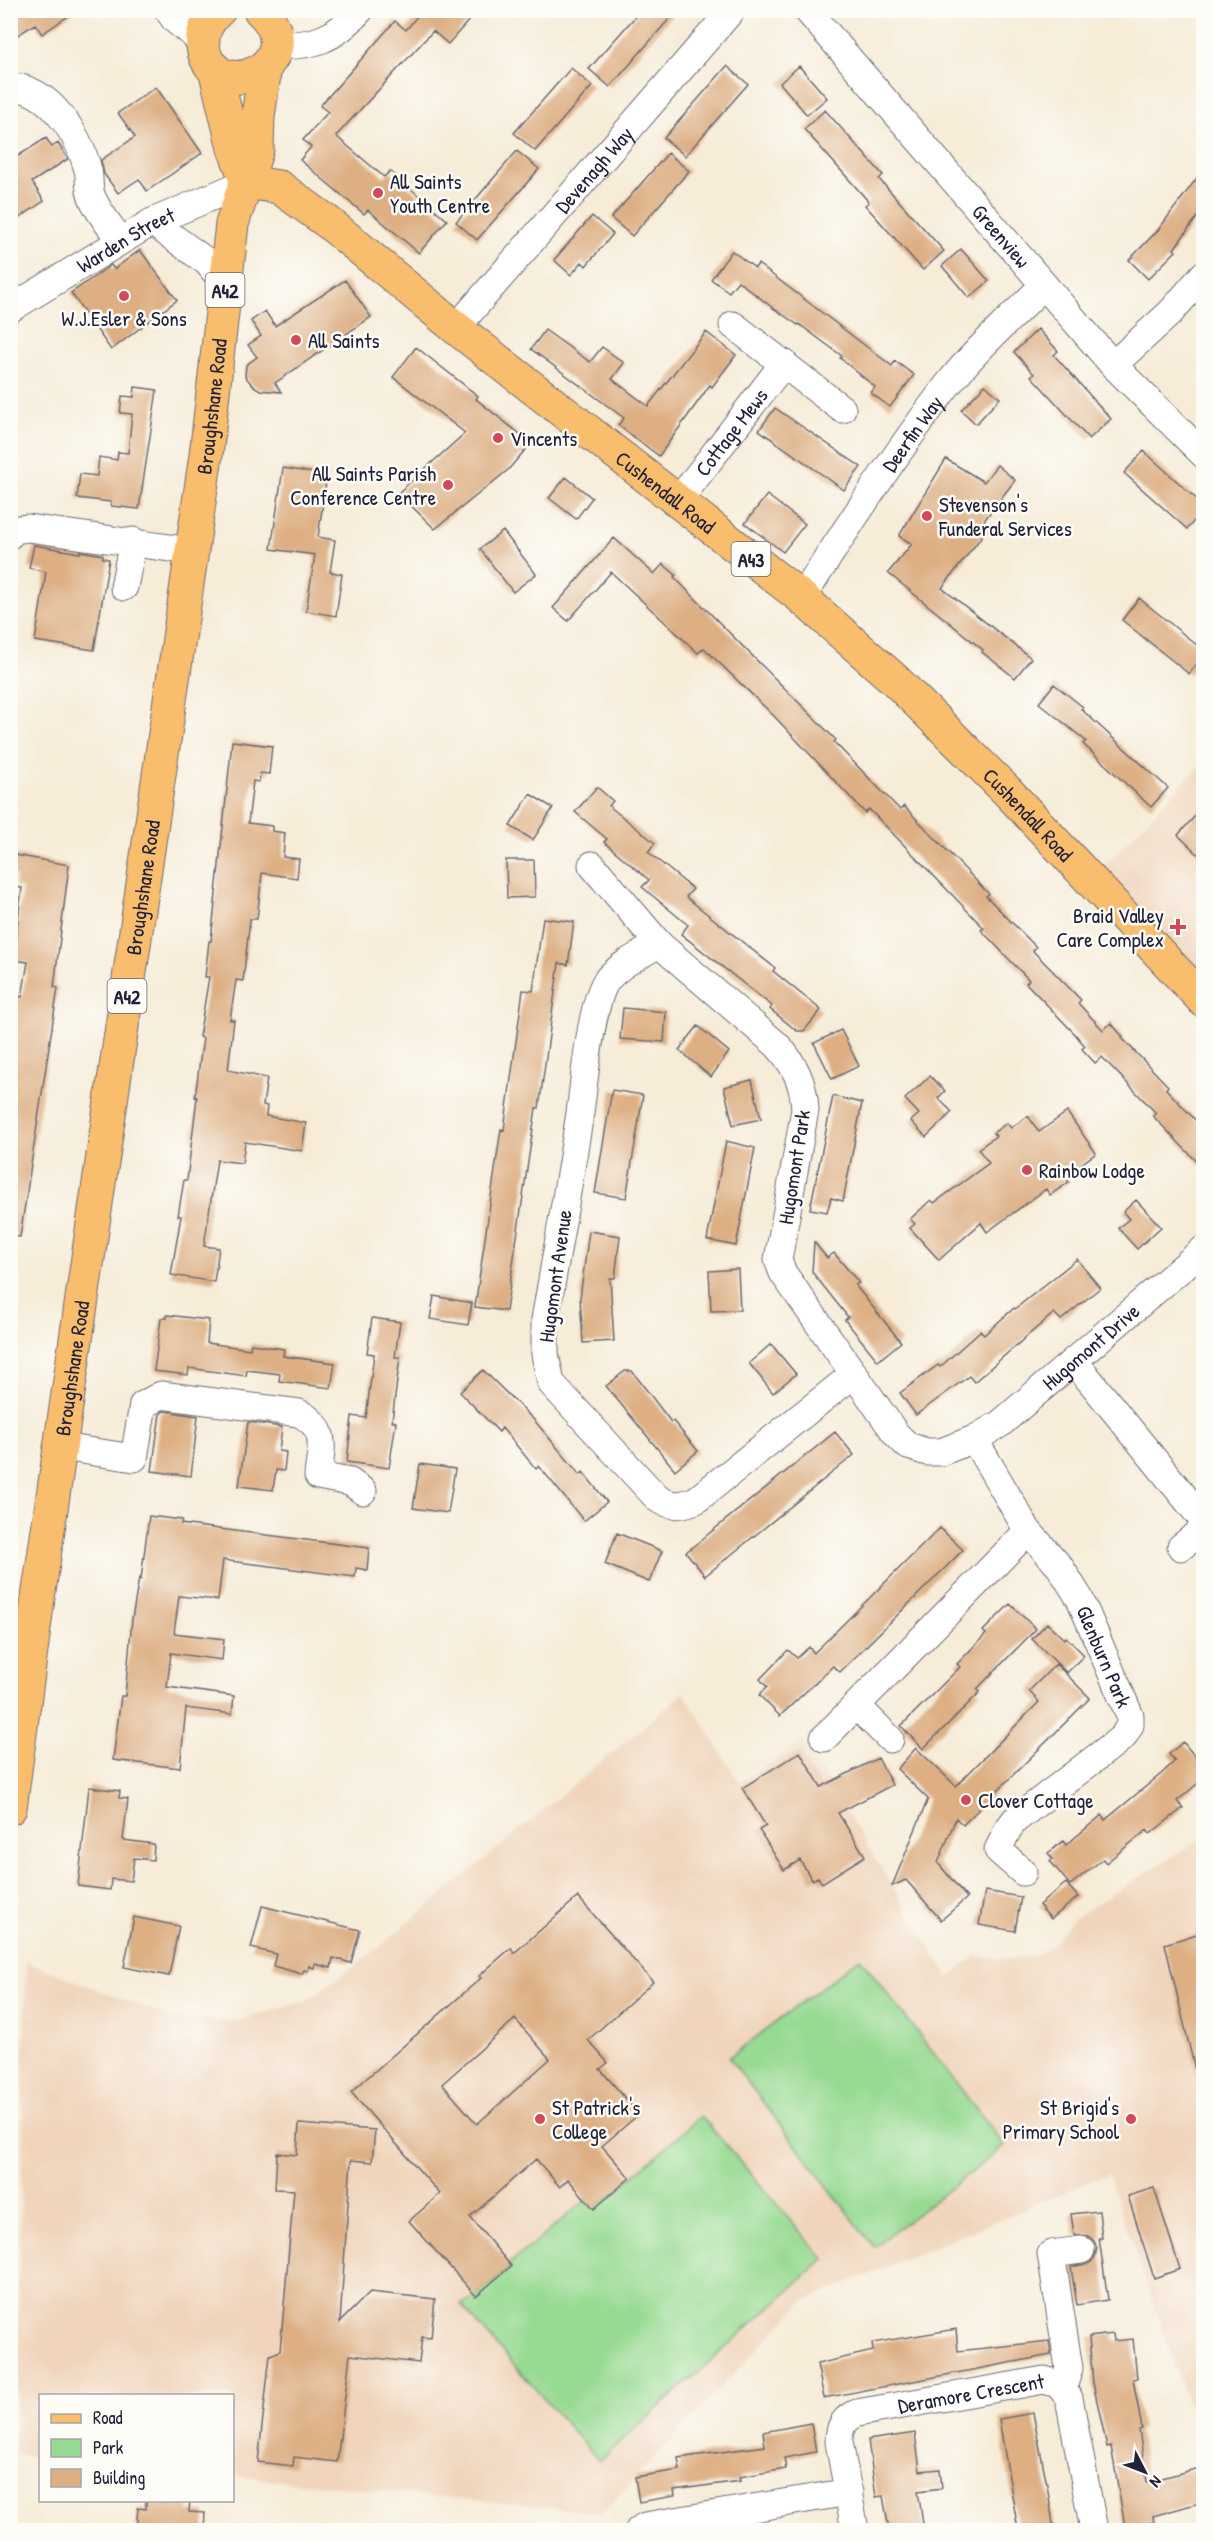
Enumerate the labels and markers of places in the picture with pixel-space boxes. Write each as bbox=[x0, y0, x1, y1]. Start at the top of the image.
place label: All Saints Youth Centre bbox=[390, 167, 490, 220]
marker: All Saints Youth Centre bbox=[371, 186, 385, 200]
marker: W.J.Esler & Sons bbox=[117, 289, 131, 303]
place label: W.J.Esler & Sons bbox=[61, 304, 187, 333]
place label: All Saints bbox=[308, 326, 380, 355]
marker: All Saints bbox=[289, 333, 303, 347]
place label: Vincents bbox=[510, 424, 577, 453]
marker: Vincents bbox=[491, 431, 505, 445]
place label: All Saints Parish Conference Centre bbox=[290, 459, 436, 512]
marker: All Saints Parish Conference Centre bbox=[441, 478, 455, 492]
place label: Stevenson's Funderal Services bbox=[938, 490, 1072, 543]
marker: Stevenson's Funderal Services bbox=[920, 509, 934, 523]
place label: Braid Valley Care Complex bbox=[1056, 901, 1164, 954]
marker: Braid Valley Care Complex bbox=[1169, 918, 1187, 936]
place label: Rainbow Lodge bbox=[1039, 1156, 1145, 1185]
marker: Rainbow Lodge bbox=[1020, 1163, 1034, 1177]
place label: Clover Cottage bbox=[978, 1786, 1094, 1815]
marker: Clover Cottage bbox=[959, 1793, 973, 1807]
place label: St Patrick's College bbox=[552, 2093, 640, 2146]
place label: St Brigid's Primary School bbox=[1003, 2093, 1119, 2146]
marker: St Patrick's College bbox=[533, 2112, 547, 2126]
marker: St Brigid's Primary School bbox=[1124, 2112, 1138, 2126]

